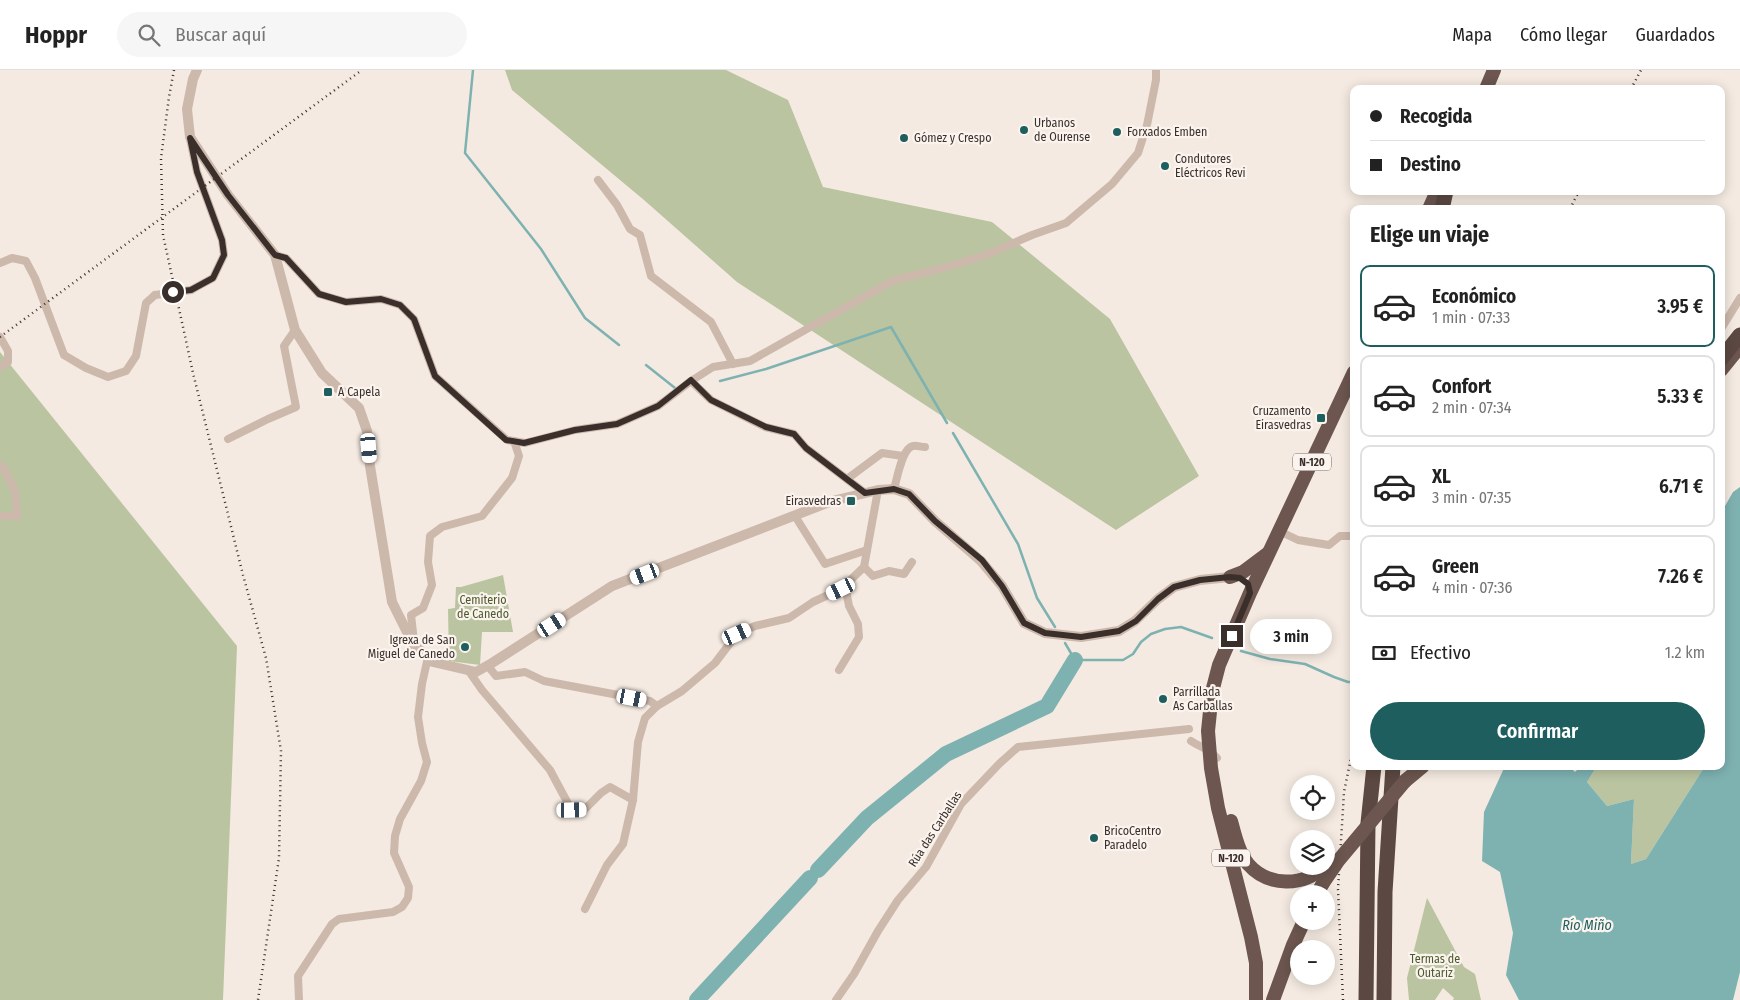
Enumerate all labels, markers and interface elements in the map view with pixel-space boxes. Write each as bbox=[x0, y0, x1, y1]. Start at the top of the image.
search box bbox=[117, 12, 467, 57]
text: Hoppr bbox=[25, 21, 87, 49]
icon: search bbox=[135, 21, 163, 49]
text: Buscar aquí bbox=[175, 23, 266, 46]
text: Mapa bbox=[1452, 24, 1492, 46]
text: Cómo llegar bbox=[1520, 24, 1607, 46]
text: Guardados bbox=[1635, 24, 1715, 46]
text: Recogida bbox=[1400, 105, 1472, 128]
place label: Urbanos de Ourense bbox=[1034, 116, 1090, 144]
marker: Urbanos de Ourense bbox=[1018, 124, 1030, 136]
place label: Forxados Emben bbox=[1127, 125, 1207, 139]
marker: Forxados Emben bbox=[1111, 126, 1123, 138]
place label: Gómez y Crespo bbox=[914, 131, 992, 145]
marker: Gómez y Crespo bbox=[898, 132, 910, 144]
place label: Condutores Eléctricos Revi bbox=[1175, 152, 1246, 180]
text: Destino bbox=[1400, 153, 1461, 176]
marker: Condutores Eléctricos Revi bbox=[1159, 160, 1171, 172]
text: Elige un viaje bbox=[1370, 221, 1489, 248]
route start bbox=[162, 281, 184, 303]
icon: car bbox=[1372, 284, 1417, 329]
text: Económico bbox=[1432, 285, 1516, 308]
text: 3.95 € bbox=[1657, 295, 1703, 318]
text: 1 min · 07:33 bbox=[1432, 308, 1510, 327]
icon: car bbox=[1372, 374, 1417, 419]
text: Confort bbox=[1432, 375, 1492, 398]
place label: A Capela bbox=[338, 385, 380, 399]
text: 5.33 € bbox=[1657, 385, 1703, 408]
marker: A Capela bbox=[322, 386, 334, 398]
text: 2 min · 07:34 bbox=[1432, 398, 1511, 417]
place label: Cruzamento Eirasvedras bbox=[1253, 404, 1311, 432]
marker: Cruzamento Eirasvedras bbox=[1315, 412, 1327, 424]
car bbox=[360, 432, 377, 464]
road number: N-120 bbox=[1293, 454, 1331, 471]
icon: car bbox=[1372, 464, 1417, 509]
text: XL bbox=[1432, 465, 1451, 488]
text: 6.71 € bbox=[1659, 475, 1703, 498]
text: 3 min · 07:35 bbox=[1432, 488, 1511, 507]
place label: Eirasvedras bbox=[785, 494, 841, 508]
marker: Eirasvedras bbox=[845, 495, 857, 507]
icon: car bbox=[1372, 554, 1417, 599]
text: Green bbox=[1432, 555, 1479, 578]
car bbox=[628, 562, 661, 586]
text: 7.26 € bbox=[1658, 565, 1703, 588]
car bbox=[824, 576, 857, 602]
text: 4 min · 07:36 bbox=[1432, 578, 1512, 597]
park label: Cemiterio de Canedo bbox=[457, 593, 509, 621]
car bbox=[535, 611, 568, 639]
callout: 3 min bbox=[1250, 618, 1332, 654]
car bbox=[720, 621, 753, 647]
route end bbox=[1221, 625, 1243, 647]
text: 3 min bbox=[1273, 627, 1309, 646]
place label: Igrexa de San Miguel de Canedo bbox=[368, 633, 455, 661]
icon: cash bbox=[1370, 639, 1398, 667]
marker: Igrexa de San Miguel de Canedo bbox=[459, 641, 471, 653]
text: Efectivo bbox=[1410, 641, 1471, 664]
text: 1.2 km bbox=[1665, 643, 1705, 662]
place label: Parrillada As Carballas bbox=[1173, 685, 1233, 713]
car bbox=[615, 688, 648, 708]
marker: Parrillada As Carballas bbox=[1157, 693, 1169, 705]
button: Confirmar bbox=[1370, 702, 1705, 760]
map controls bbox=[1290, 775, 1335, 985]
button: locate bbox=[1290, 775, 1335, 820]
street label: Rúa das Carballas bbox=[905, 789, 965, 869]
car bbox=[556, 802, 587, 818]
place label: BricoCentro Paradelo bbox=[1104, 824, 1161, 852]
button: layers bbox=[1290, 830, 1335, 875]
marker: BricoCentro Paradelo bbox=[1088, 832, 1100, 844]
road number: N-120 bbox=[1212, 850, 1250, 866]
button: + bbox=[1290, 885, 1335, 930]
water label: Río Miño bbox=[1562, 917, 1612, 934]
button: − bbox=[1290, 940, 1335, 985]
park label: Termas de Outariz bbox=[1410, 952, 1460, 980]

